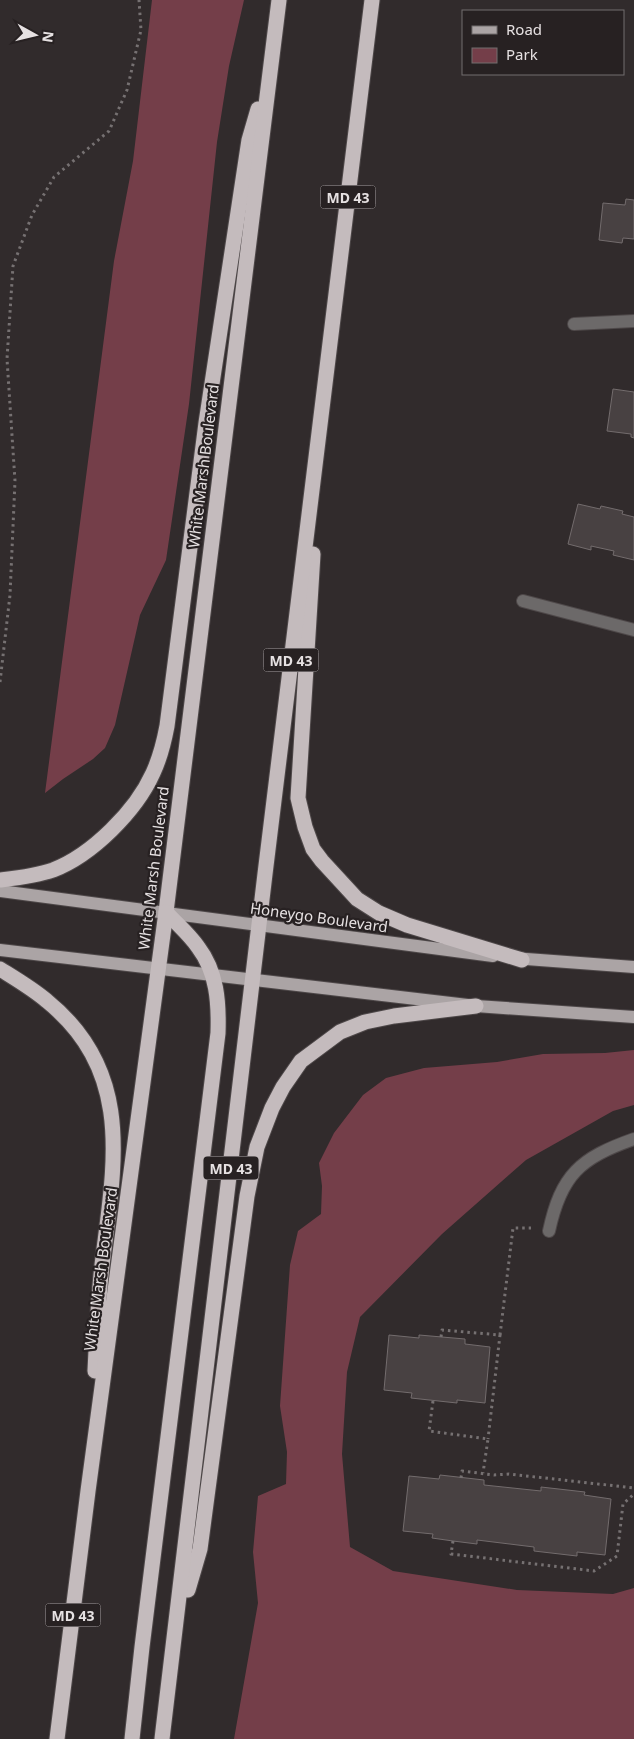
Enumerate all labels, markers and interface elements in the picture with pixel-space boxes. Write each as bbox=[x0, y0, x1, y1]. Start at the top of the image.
north arrow bbox=[10, 10, 60, 60]
legend bbox=[462, 10, 624, 75]
text: Road bbox=[506, 19, 542, 39]
text: N bbox=[38, 30, 59, 44]
text: Park bbox=[506, 44, 538, 64]
road number: MD 43 bbox=[320, 186, 376, 208]
street label: White Marsh Boulevard bbox=[183, 383, 223, 549]
road number: MD 43 bbox=[264, 648, 318, 672]
street label: White Marsh Boulevard bbox=[133, 785, 173, 951]
street label: Honeygo Boulevard bbox=[249, 897, 389, 937]
road number: MD 43 bbox=[204, 1156, 258, 1180]
street label: White Marsh Boulevard bbox=[79, 1186, 121, 1352]
road number: MD 43 bbox=[46, 1604, 100, 1626]

